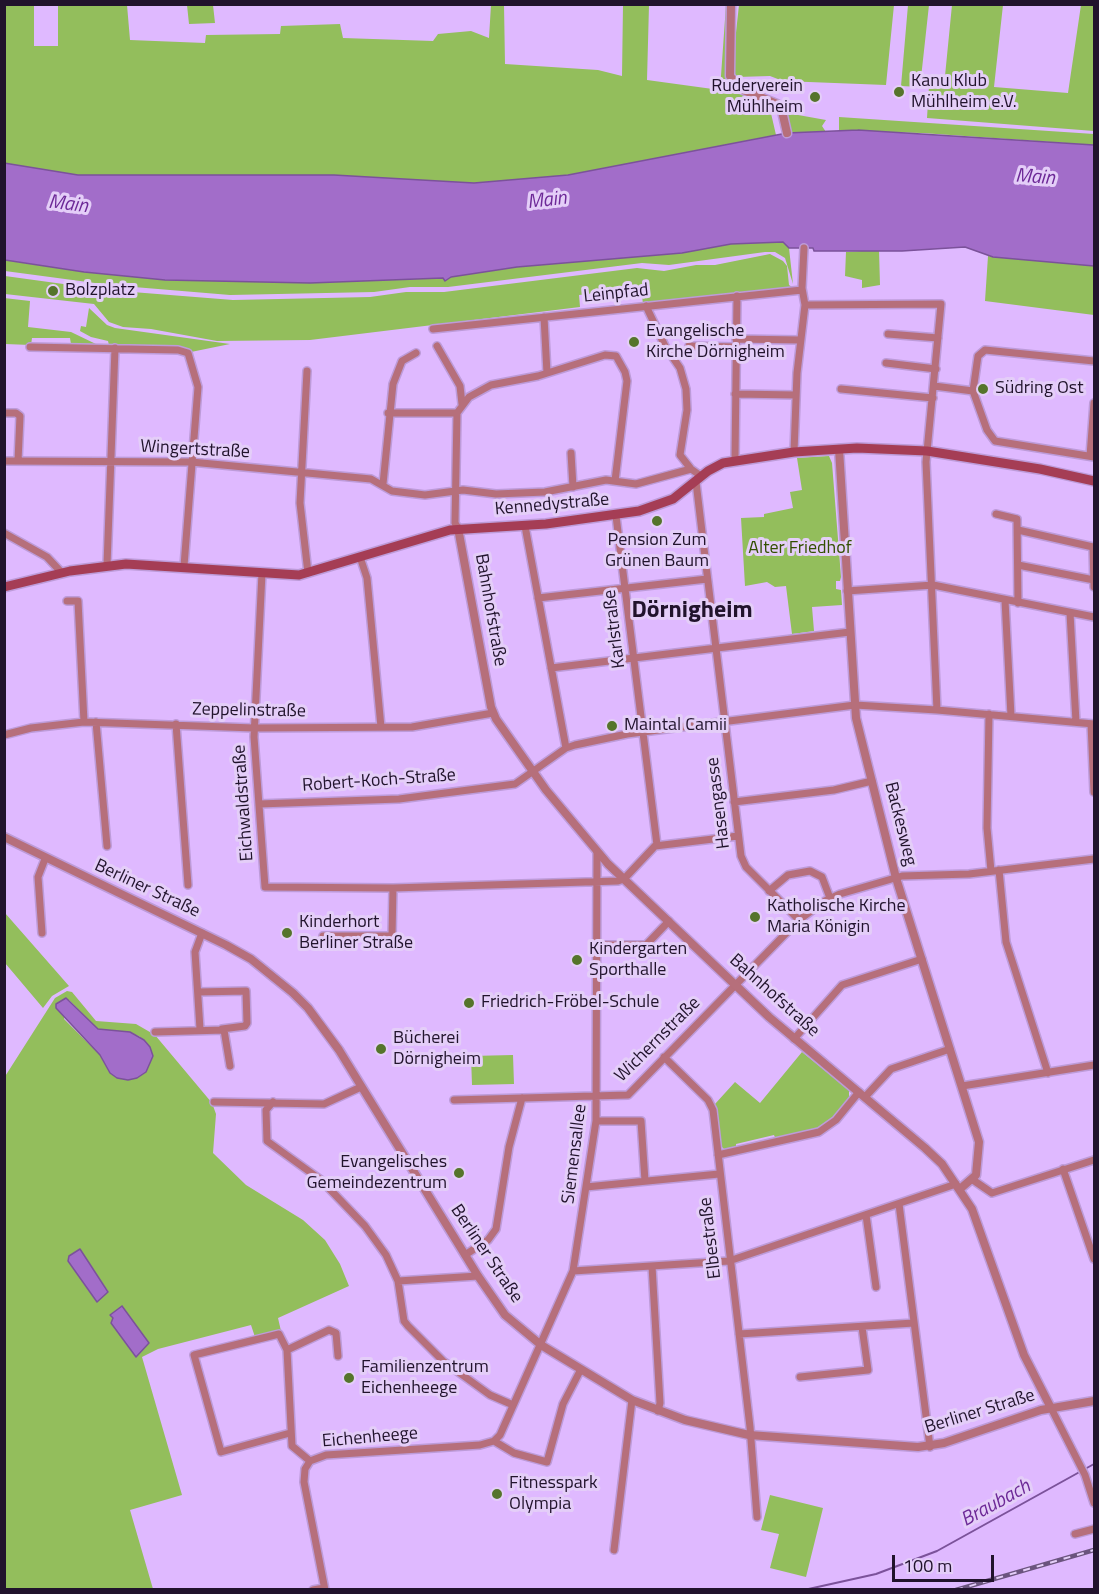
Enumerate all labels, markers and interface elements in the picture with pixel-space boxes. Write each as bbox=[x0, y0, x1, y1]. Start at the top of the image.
place label: Kanu Klub Mühlheim e.V. bbox=[911, 71, 1017, 113]
place label: Ruderverein Mühlheim bbox=[711, 76, 803, 118]
marker: Kanu Klub Mühlheim e.V. bbox=[892, 85, 906, 99]
marker: Ruderverein Mühlheim bbox=[808, 90, 822, 104]
water label: Main bbox=[1014, 165, 1056, 191]
water label: Main bbox=[526, 187, 568, 215]
water label: Main bbox=[47, 191, 89, 219]
place label: Bolzplatz bbox=[65, 280, 135, 302]
street label: Leinpfad bbox=[582, 280, 650, 308]
marker: Bolzplatz bbox=[46, 284, 60, 298]
place label: Evangelische Kirche Dörnigheim bbox=[646, 321, 785, 364]
marker: Evangelische Kirche Dörnigheim bbox=[627, 335, 641, 349]
place label: Südring Ost bbox=[995, 378, 1083, 400]
marker: Südring Ost bbox=[976, 382, 990, 396]
street label: Wingertstraße bbox=[140, 436, 250, 464]
street label: Kennedystraße bbox=[494, 489, 610, 521]
marker: Pension Zum Grünen Baum bbox=[650, 514, 664, 528]
place label: Pension Zum Grünen Baum bbox=[605, 530, 709, 572]
park label: Alter Friedhof bbox=[748, 538, 852, 560]
street label: Bahnhofstraße bbox=[469, 552, 511, 668]
street label: Karlstraße bbox=[599, 588, 631, 670]
district label: Dörnigheim bbox=[631, 597, 753, 625]
street label: Zeppelinstraße bbox=[192, 699, 306, 723]
place label: Maintal Camii bbox=[624, 715, 727, 737]
marker: Maintal Camii bbox=[605, 719, 619, 733]
street label: Eichwaldstraße bbox=[229, 744, 259, 862]
street label: Hasengasse bbox=[703, 756, 735, 850]
street label: Robert-Koch-Straße bbox=[301, 765, 457, 797]
street label: Backesweg bbox=[879, 780, 921, 868]
street label: Berliner Straße bbox=[91, 855, 203, 923]
place label: Katholische Kirche Maria Königin bbox=[767, 896, 906, 938]
marker: Katholische Kirche Maria Königin bbox=[748, 910, 762, 924]
place label: Kinderhort Berliner Straße bbox=[299, 912, 413, 954]
marker: Kinderhort Berliner Straße bbox=[280, 926, 294, 940]
place label: Kindergarten Sporthalle bbox=[589, 939, 687, 982]
street label: Bahnhofstraße bbox=[724, 950, 824, 1042]
marker: Kindergarten Sporthalle bbox=[570, 953, 584, 967]
place label: Friedrich-Fröbel-Schule bbox=[481, 992, 659, 1014]
street label: Wichernstraße bbox=[611, 993, 705, 1087]
marker: Friedrich-Fröbel-Schule bbox=[462, 996, 476, 1010]
place label: Bücherei Dörnigheim bbox=[393, 1028, 481, 1070]
marker: Bücherei Dörnigheim bbox=[374, 1042, 388, 1056]
street label: Siemensallee bbox=[558, 1103, 592, 1205]
place label: Evangelisches Gemeindezentrum bbox=[306, 1152, 447, 1194]
marker: Evangelisches Gemeindezentrum bbox=[452, 1166, 466, 1180]
street label: Elbestraße bbox=[695, 1196, 727, 1280]
street label: Berliner Straße bbox=[445, 1201, 527, 1307]
place label: Familienzentrum Eichenheege bbox=[361, 1357, 489, 1400]
marker: Familienzentrum Eichenheege bbox=[342, 1371, 356, 1385]
street label: Berliner Straße bbox=[922, 1385, 1038, 1439]
street label: Eichenheege bbox=[321, 1423, 419, 1453]
place label: Fitnesspark Olympia bbox=[509, 1473, 598, 1516]
water label: Braubach bbox=[957, 1475, 1035, 1533]
marker: Fitnesspark Olympia bbox=[490, 1487, 504, 1501]
scale bar bbox=[895, 1543, 997, 1581]
text: 100 m bbox=[903, 1552, 952, 1579]

